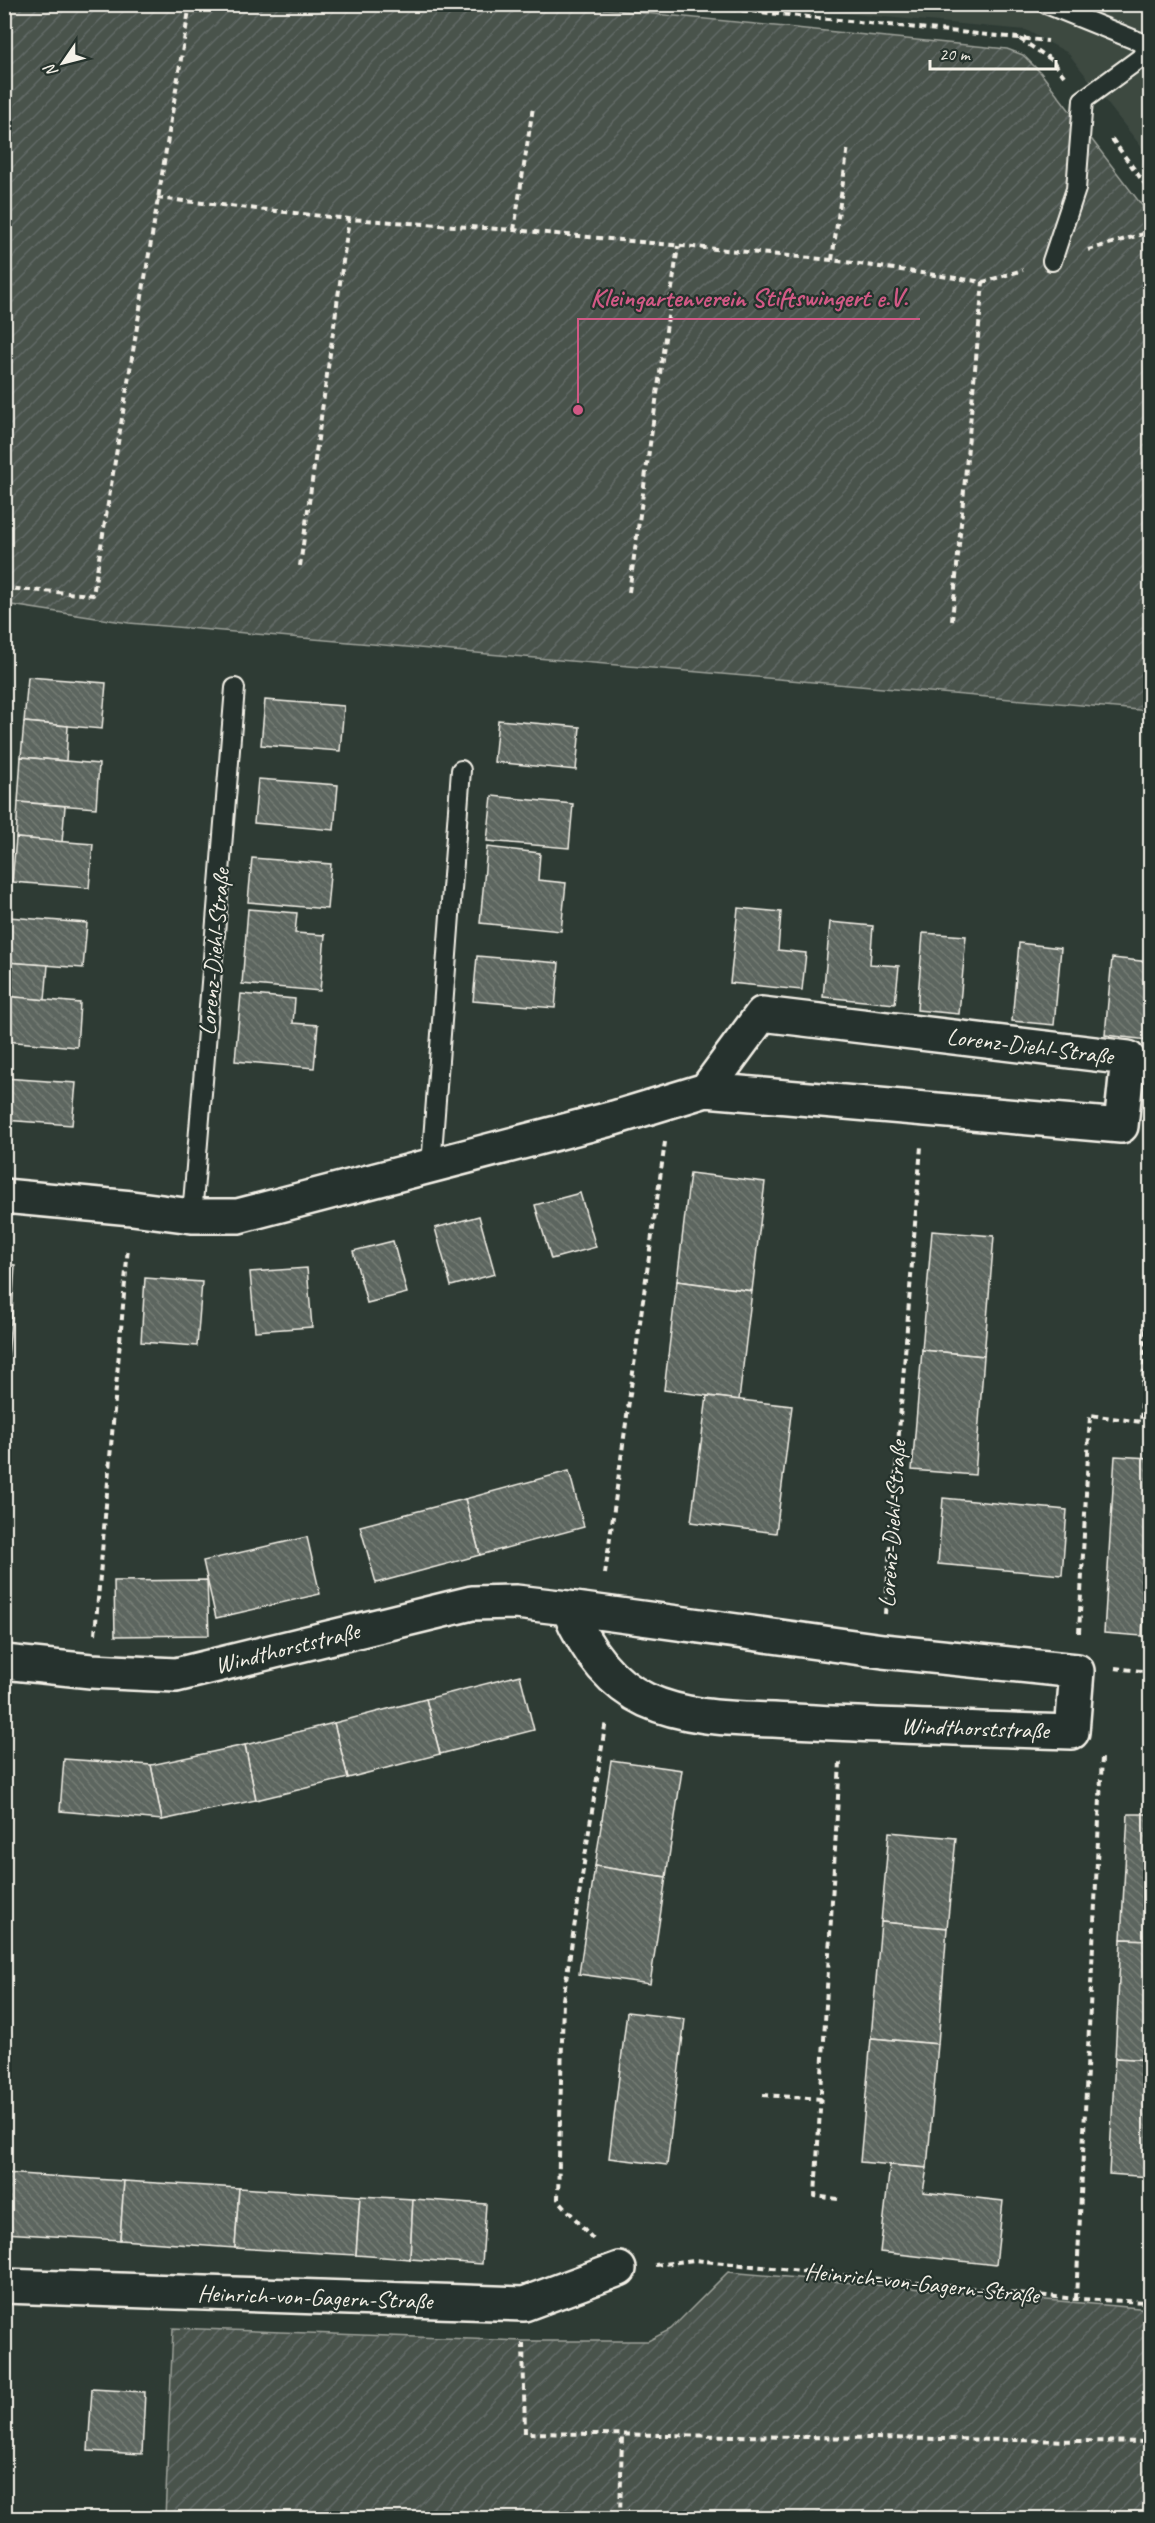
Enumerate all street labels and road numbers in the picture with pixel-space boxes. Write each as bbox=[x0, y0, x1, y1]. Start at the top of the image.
street label: Lorenz-Diehl-Straße bbox=[192, 865, 236, 1037]
street label: Lorenz-Diehl-Straße bbox=[945, 1021, 1117, 1071]
street label: Lorenz-Diehl-Straße bbox=[871, 1437, 913, 1609]
street label: Windthorststraße bbox=[212, 1615, 364, 1680]
street label: Windthorststraße bbox=[901, 1710, 1051, 1746]
street label: Heinrich-von-Gagern-Straße bbox=[804, 2256, 1043, 2310]
street label: Heinrich-von-Gagern-Straße bbox=[197, 2278, 435, 2316]

